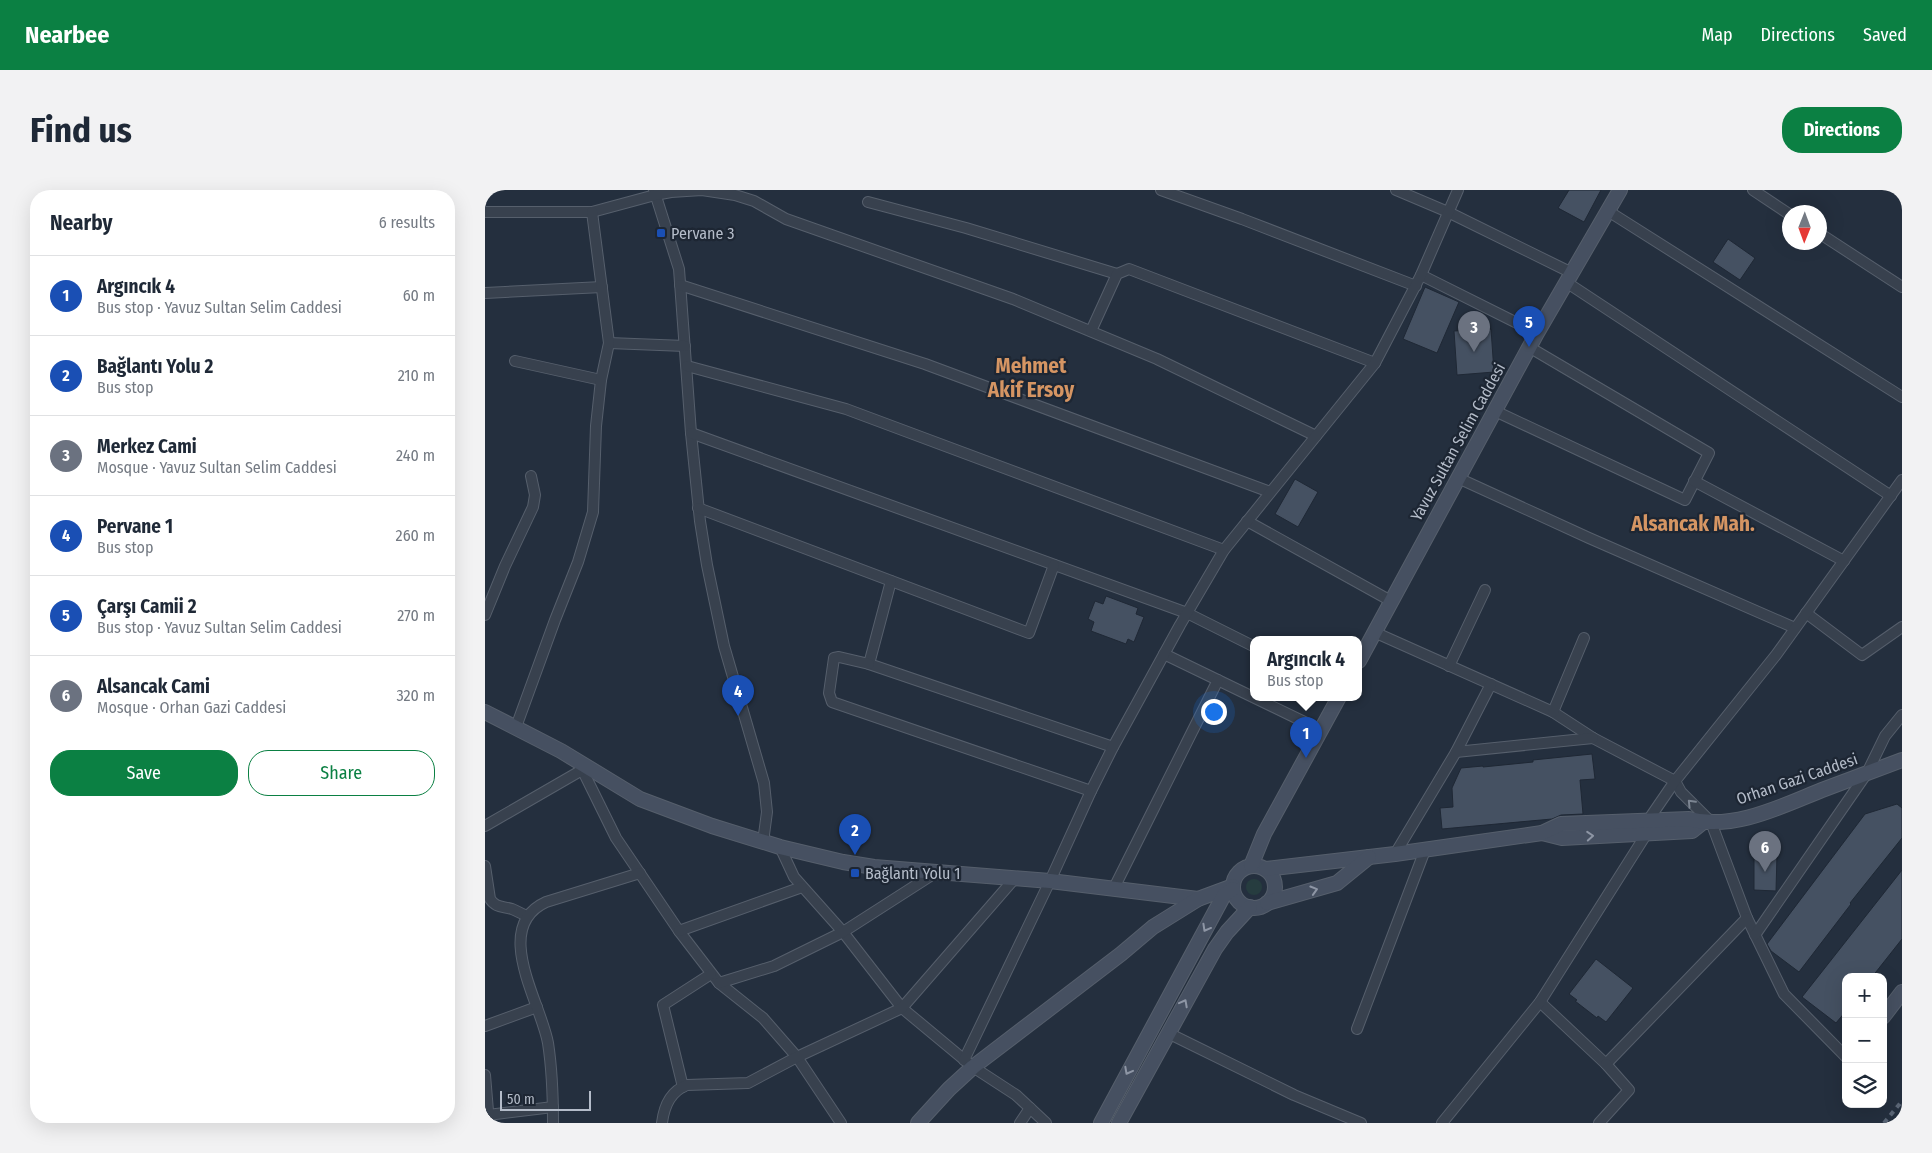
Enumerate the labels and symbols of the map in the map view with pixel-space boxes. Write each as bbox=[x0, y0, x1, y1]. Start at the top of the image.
north arrow bbox=[1782, 205, 1827, 250]
place label: Pervane 3 bbox=[671, 224, 734, 243]
marker: Pervane 3 bbox=[655, 227, 667, 239]
pin: 5 bbox=[1513, 306, 1545, 347]
pin: 3 bbox=[1458, 311, 1490, 352]
district label: Mehmet Akif Ersoy bbox=[987, 353, 1075, 403]
street label: Yavuz Sultan Selim Caddesi bbox=[1407, 360, 1509, 524]
district label: Alsancak Mah. bbox=[1630, 511, 1755, 537]
pin: 4 bbox=[722, 675, 754, 716]
your location bbox=[1201, 699, 1227, 725]
pin: 1 bbox=[1290, 717, 1322, 758]
street label: Orhan Gazi Caddesi bbox=[1734, 749, 1860, 809]
one-way arrow bbox=[1688, 799, 1697, 808]
pin: 2 bbox=[839, 814, 871, 855]
one-way arrow bbox=[1586, 830, 1594, 841]
pin: 6 bbox=[1749, 831, 1781, 872]
place label: Bağlantı Yolu 1 bbox=[865, 864, 960, 883]
marker: Bağlantı Yolu 1 bbox=[849, 867, 861, 879]
one-way arrow bbox=[1309, 885, 1318, 895]
one-way arrow bbox=[1202, 923, 1212, 932]
one-way arrow bbox=[1178, 999, 1188, 1008]
one-way arrow bbox=[1124, 1066, 1134, 1075]
scale bar bbox=[500, 1088, 591, 1111]

